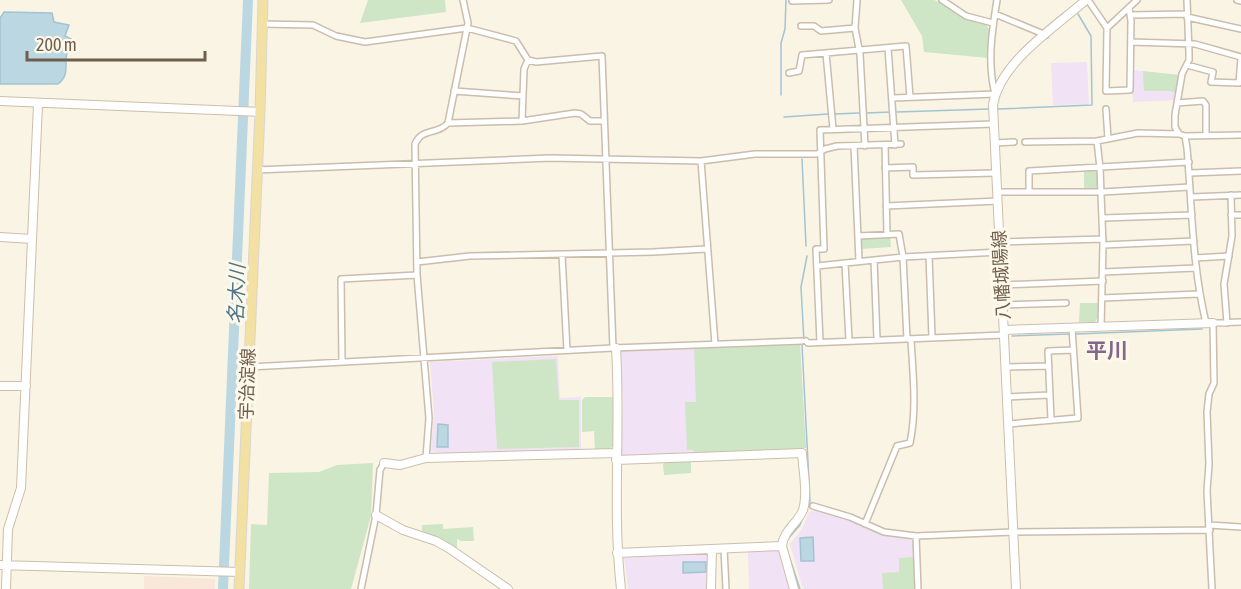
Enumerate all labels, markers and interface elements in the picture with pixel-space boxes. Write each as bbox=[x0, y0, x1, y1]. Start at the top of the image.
scale bar bbox=[27, 24, 206, 62]
text: 200 m bbox=[36, 34, 77, 55]
street label: 八幡城陽線 bbox=[988, 230, 1014, 320]
water label: 名木川 bbox=[223, 262, 249, 324]
district label: 平川 bbox=[1086, 338, 1128, 362]
street label: 宇治淀線 bbox=[235, 348, 259, 420]

